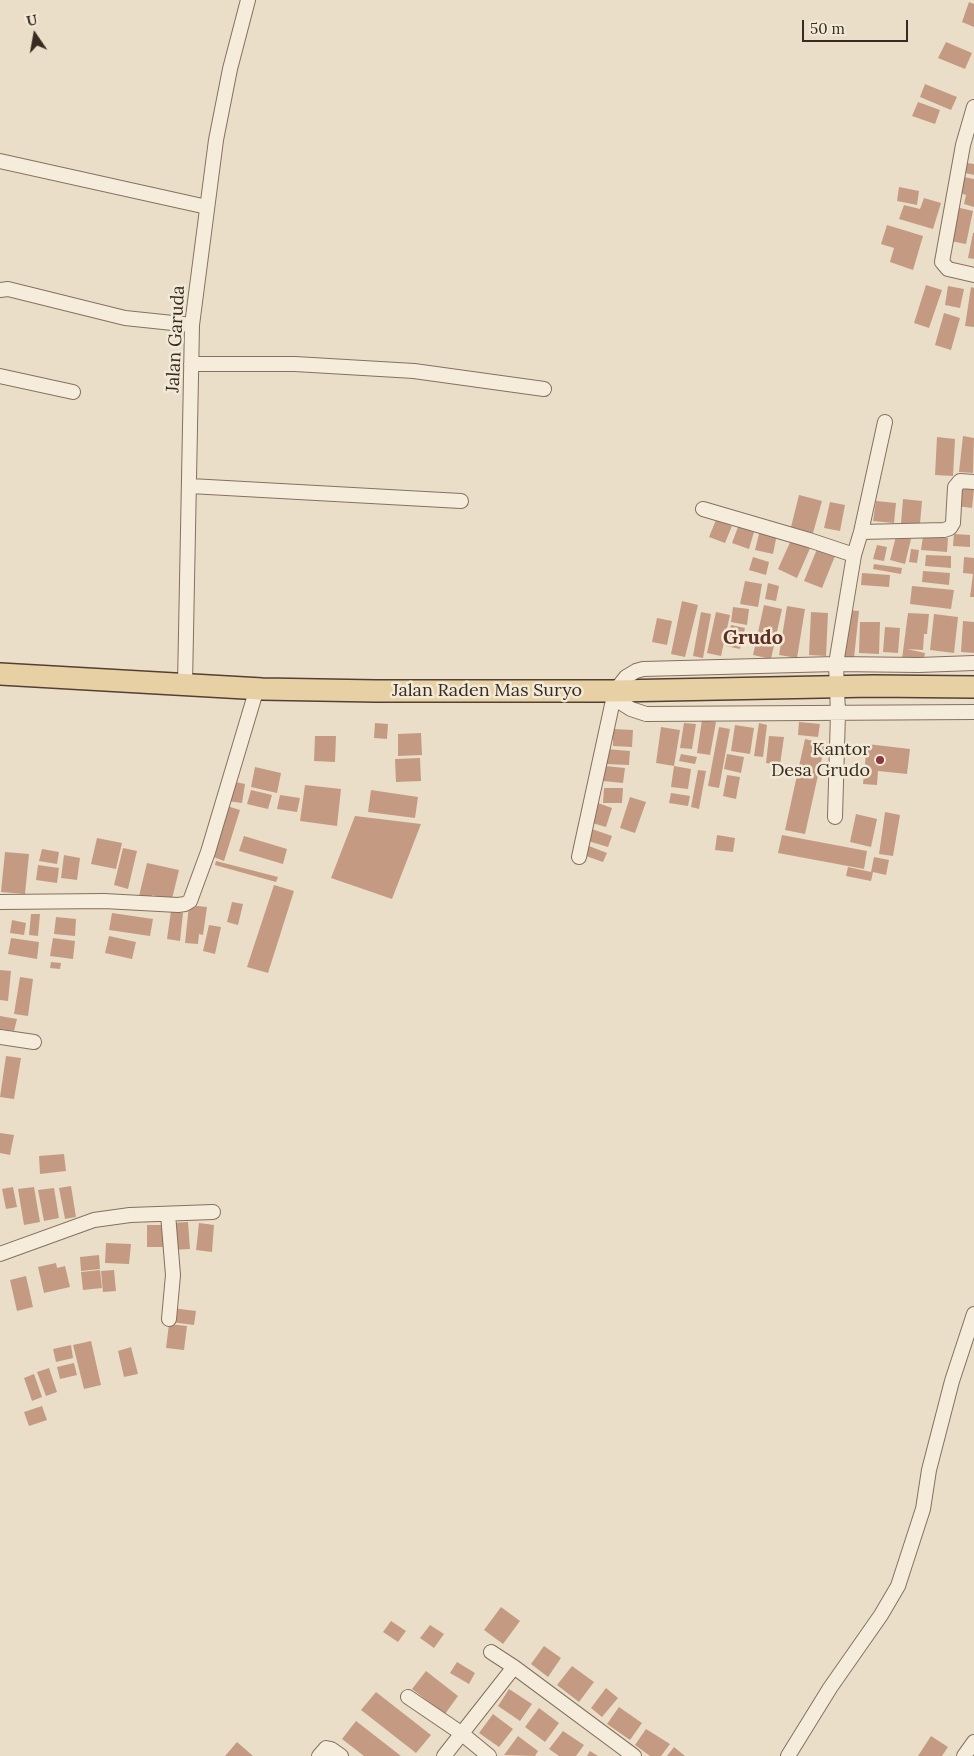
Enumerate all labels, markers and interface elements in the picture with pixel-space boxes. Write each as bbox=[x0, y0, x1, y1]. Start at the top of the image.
north arrow bbox=[10, 10, 60, 60]
text: U bbox=[25, 10, 39, 30]
scale bar bbox=[804, 10, 910, 42]
text: 50 m bbox=[810, 19, 845, 38]
street label: Jalan Garuda bbox=[162, 285, 190, 393]
district label: Grudo bbox=[723, 626, 783, 650]
street label: Jalan Raden Mas Suryo bbox=[392, 680, 582, 702]
place label: Kantor Desa Grudo bbox=[771, 739, 870, 782]
marker: Kantor Desa Grudo bbox=[874, 754, 886, 766]

